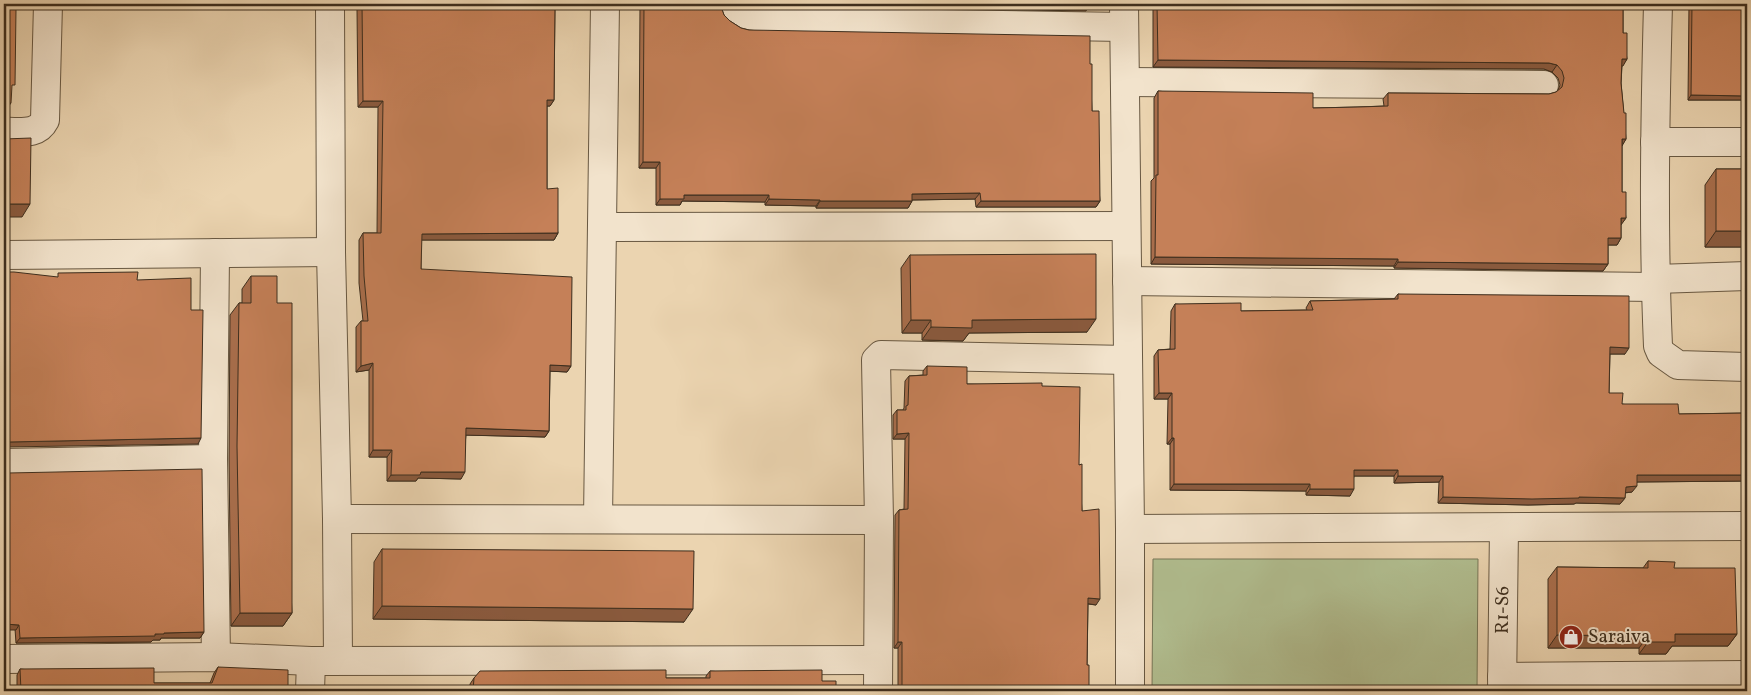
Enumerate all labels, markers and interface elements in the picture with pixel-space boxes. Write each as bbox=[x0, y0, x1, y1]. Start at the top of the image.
street label: R1-S6 bbox=[1490, 586, 1516, 634]
shop icon: Saraiva bbox=[1558, 624, 1584, 650]
place label: Saraiva bbox=[1588, 624, 1651, 650]

